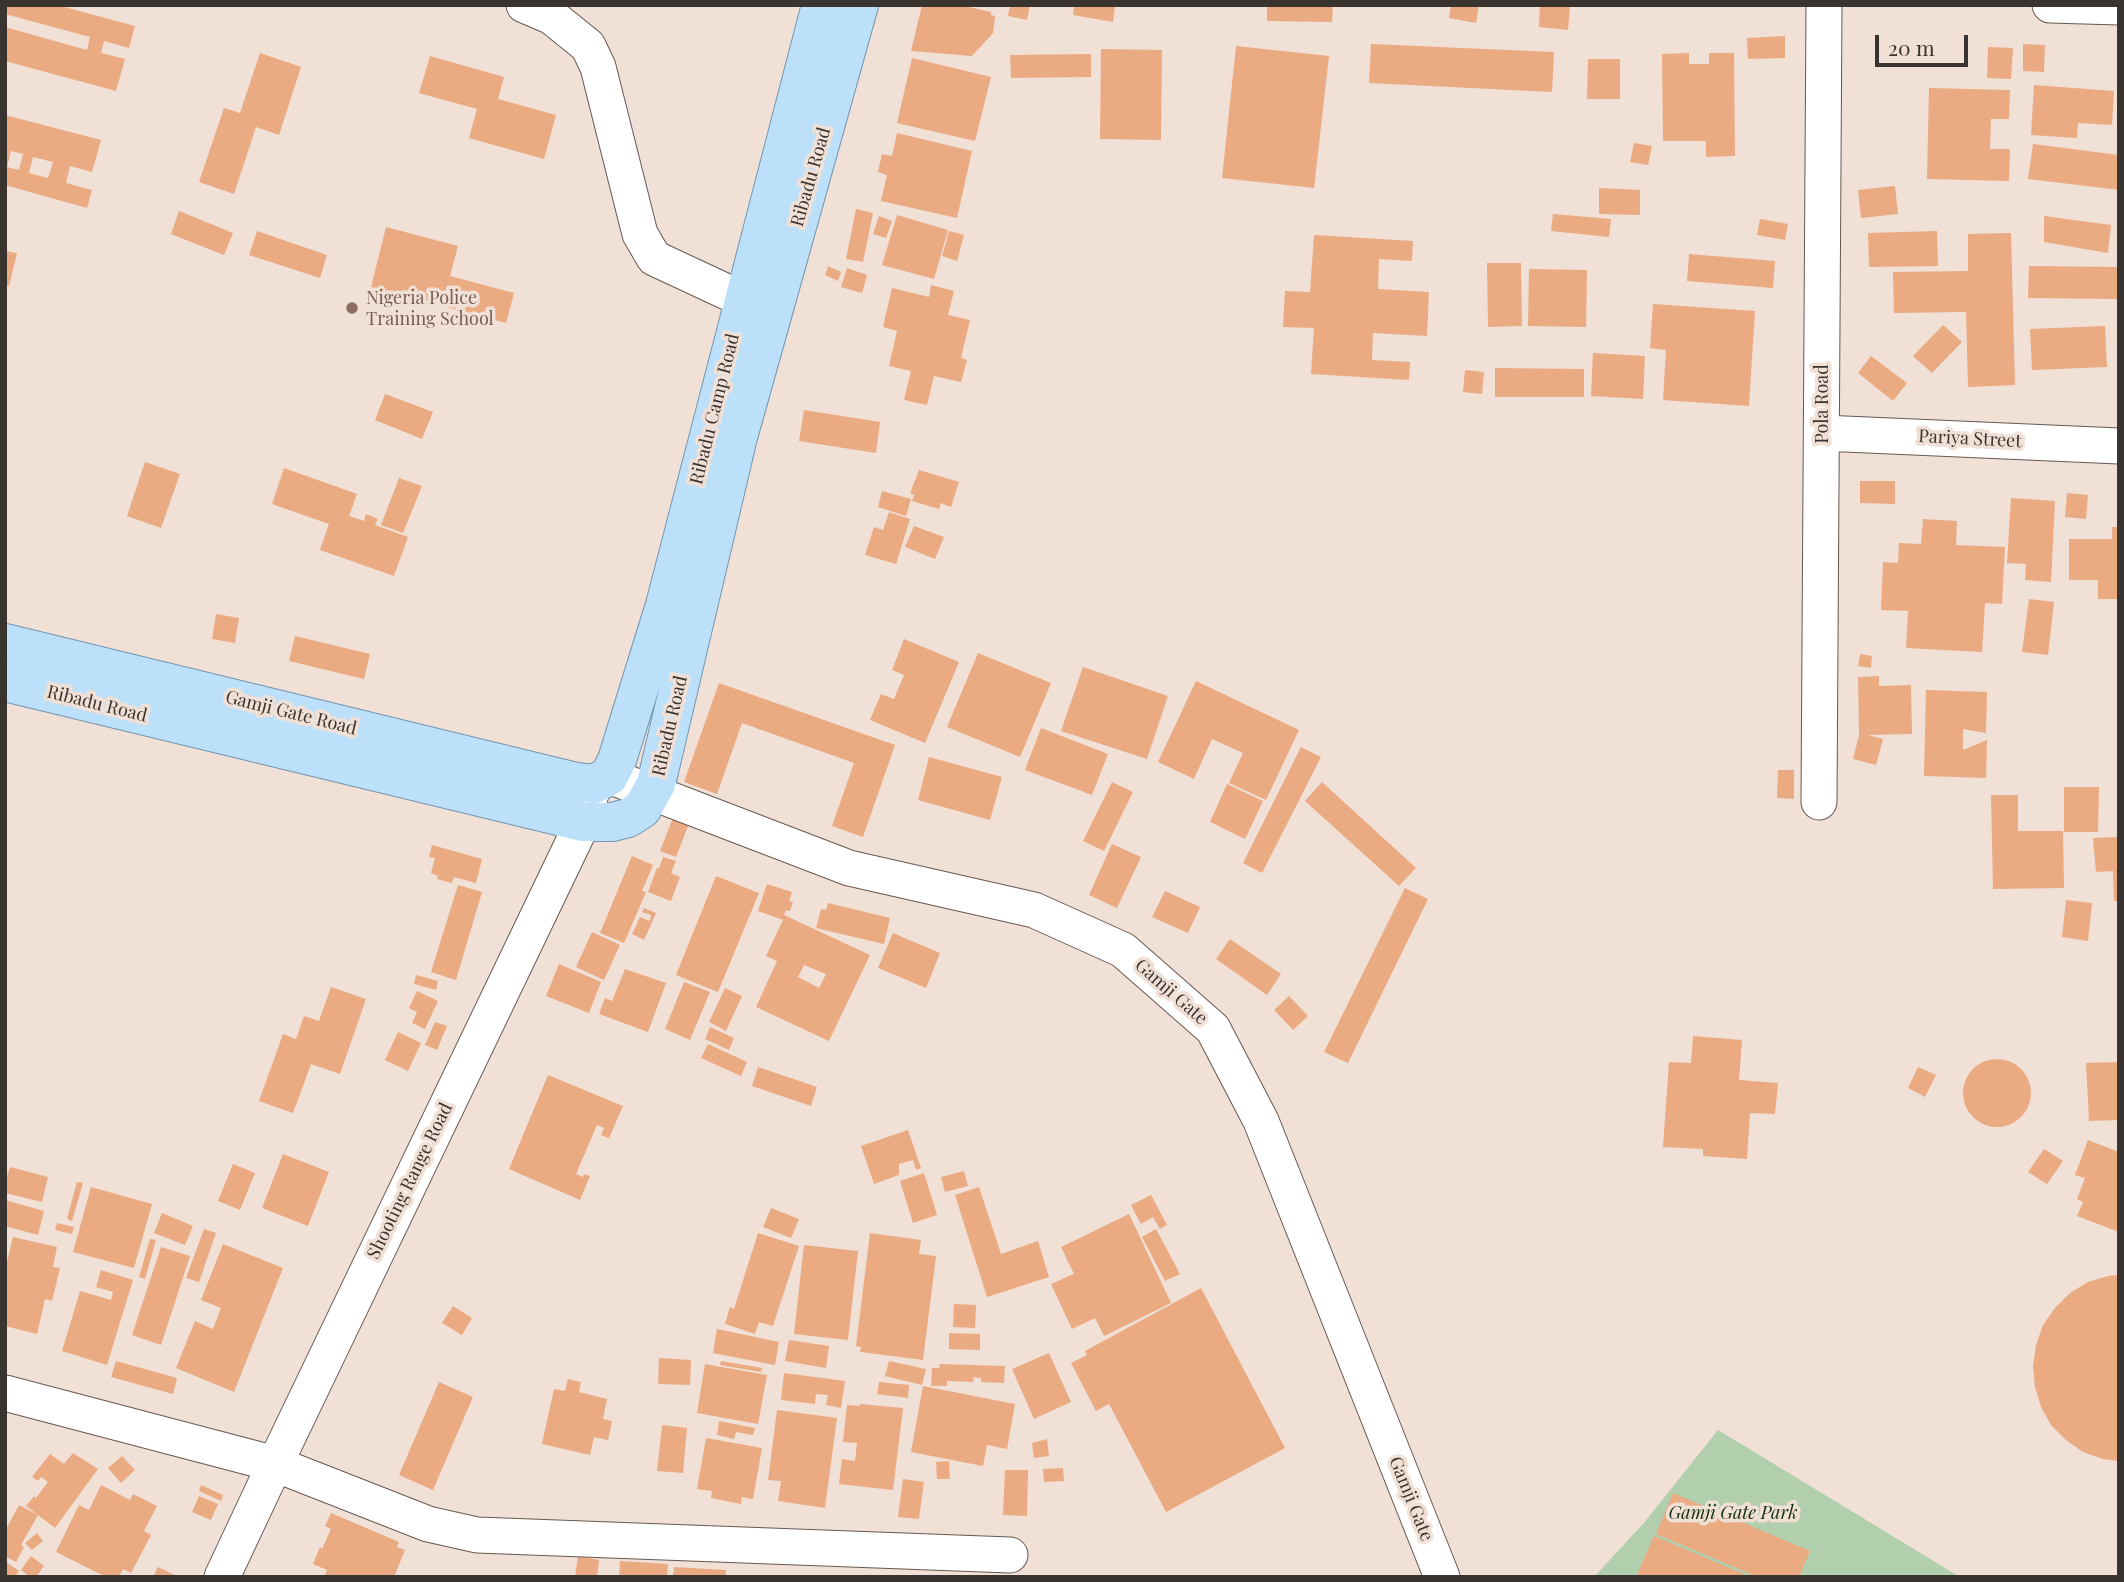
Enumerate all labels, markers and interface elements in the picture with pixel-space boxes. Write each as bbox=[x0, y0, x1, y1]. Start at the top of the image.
scale bar bbox=[1879, 21, 1972, 65]
text: 20 m bbox=[1888, 33, 1935, 61]
street label: Ribadu Road bbox=[787, 125, 835, 229]
place label: Nigeria Police Training School bbox=[366, 287, 494, 330]
marker: Nigeria Police Training School bbox=[344, 300, 360, 316]
street label: Ribadu Camp Road bbox=[686, 331, 744, 487]
street label: Pola Road bbox=[1811, 364, 1833, 444]
street label: Pariya Street bbox=[1918, 426, 2022, 452]
street label: Ribadu Road bbox=[648, 674, 692, 778]
street label: Ribadu Road bbox=[45, 681, 149, 727]
street label: Gamji Gate Road bbox=[223, 686, 359, 740]
street label: Gamji Gate bbox=[1130, 955, 1212, 1029]
street label: Shooting Range Road bbox=[363, 1099, 457, 1263]
street label: Gamji Gate bbox=[1384, 1454, 1438, 1544]
park label: Gamji Gate Park bbox=[1669, 1502, 1797, 1524]

